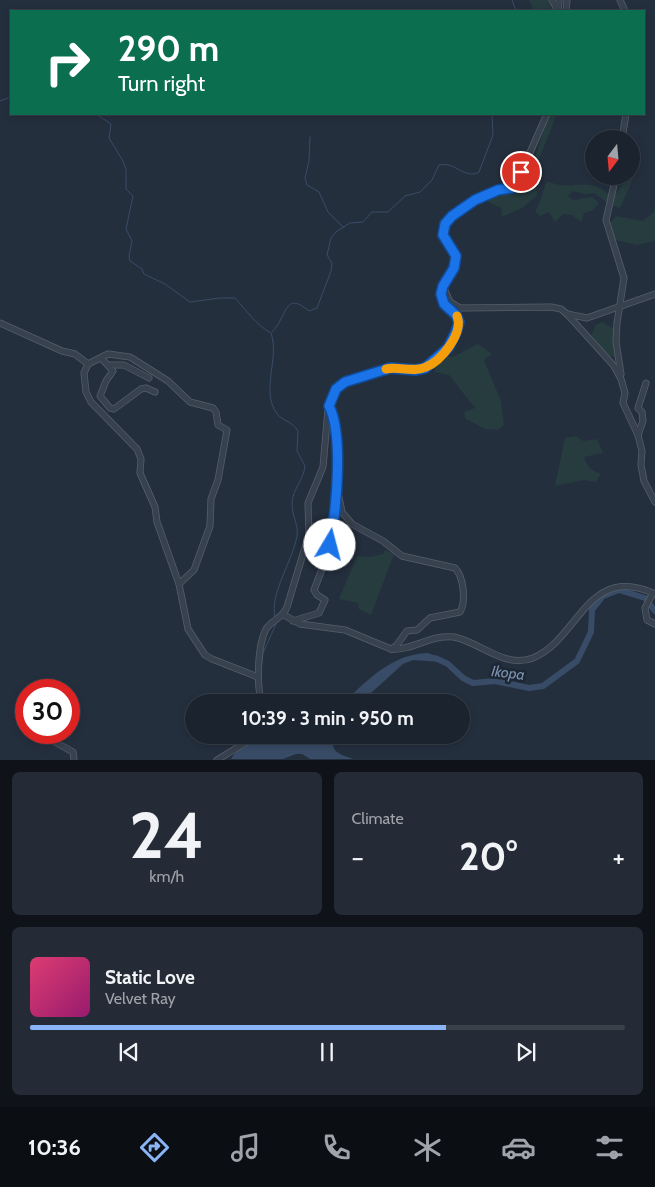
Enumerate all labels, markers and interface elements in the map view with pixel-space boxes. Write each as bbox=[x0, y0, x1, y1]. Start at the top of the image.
text: 290 m bbox=[118, 27, 219, 70]
icon: right bbox=[35, 30, 100, 95]
text: Turn right bbox=[118, 70, 205, 97]
north arrow bbox=[585, 130, 640, 185]
map controls bbox=[585, 130, 640, 185]
pin bbox=[500, 151, 542, 193]
icon: arrive bbox=[507, 158, 535, 186]
position arrow bbox=[303, 518, 355, 570]
water label: Ikopa bbox=[490, 662, 526, 684]
speed limit sign: 30 bbox=[15, 679, 80, 744]
text: 10:39 · 3 min · 950 m bbox=[241, 707, 414, 730]
text: 24 bbox=[129, 795, 204, 874]
text: Climate bbox=[352, 809, 404, 828]
text: 20° bbox=[459, 833, 517, 880]
text: − bbox=[352, 840, 364, 874]
text: + bbox=[613, 840, 625, 874]
text: km/h bbox=[149, 867, 184, 886]
text: Static Love bbox=[105, 966, 195, 989]
text: Velvet Ray bbox=[105, 989, 176, 1008]
icon: previous bbox=[115, 1038, 143, 1066]
icon: pause bbox=[313, 1038, 341, 1066]
icon: next bbox=[512, 1038, 540, 1066]
icon: directions bbox=[137, 1130, 172, 1165]
icon: music bbox=[228, 1130, 263, 1165]
icon: phone bbox=[319, 1130, 354, 1165]
icon: climate bbox=[410, 1130, 445, 1165]
icon: car bbox=[501, 1130, 536, 1165]
icon: filters bbox=[592, 1130, 627, 1165]
text: 10:36 bbox=[28, 1134, 81, 1161]

